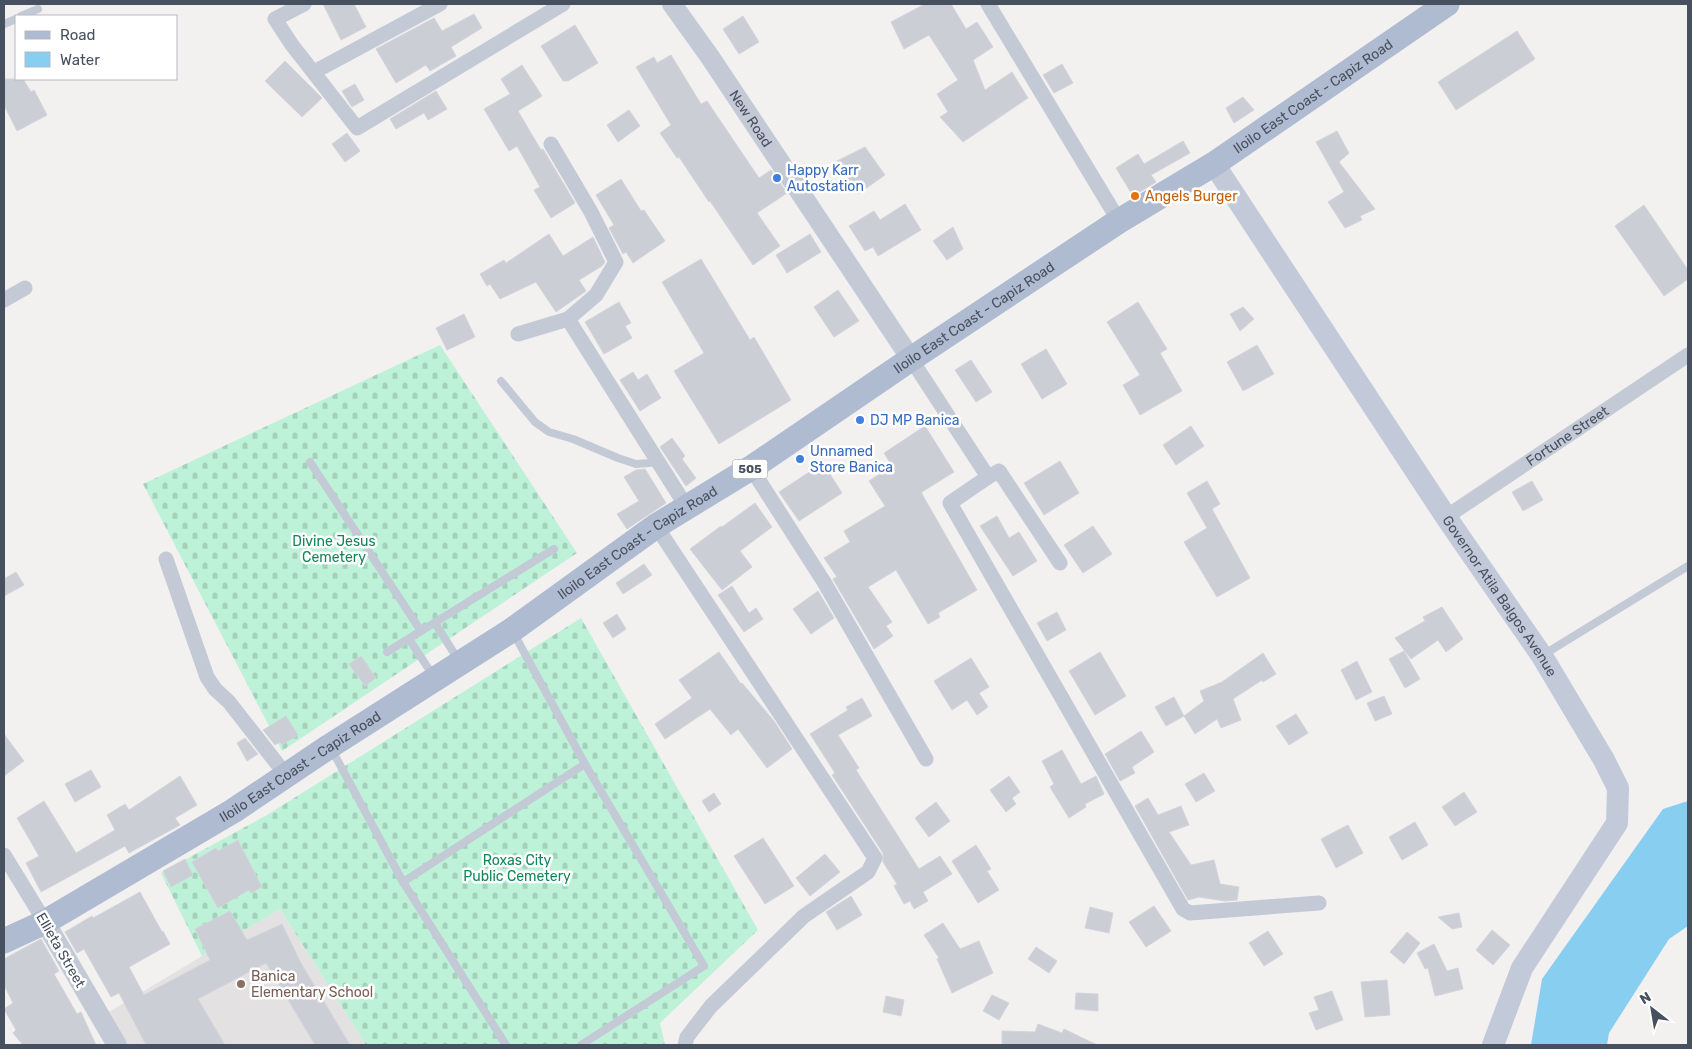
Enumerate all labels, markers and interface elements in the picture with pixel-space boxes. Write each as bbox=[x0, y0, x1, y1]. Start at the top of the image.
legend bbox=[15, 15, 178, 80]
text: Road bbox=[60, 26, 96, 44]
street label: Iloilo East Coast - Capiz Road bbox=[1230, 36, 1396, 157]
text: Water bbox=[60, 51, 100, 69]
street label: New Road bbox=[725, 87, 776, 150]
place label: Happy Karr Autostation bbox=[787, 162, 864, 195]
marker: Happy Karr Autostation bbox=[771, 172, 783, 184]
place label: Angels Burger bbox=[1145, 188, 1238, 205]
marker: Angels Burger bbox=[1129, 190, 1141, 202]
street label: Iloilo East Coast - Capiz Road bbox=[890, 258, 1058, 377]
street label: Fortune Street bbox=[1523, 402, 1612, 470]
place label: DJ MP Banica bbox=[870, 412, 960, 429]
marker: DJ MP Banica bbox=[854, 414, 866, 426]
place label: Unnamed Store Banica bbox=[810, 443, 893, 476]
marker: Unnamed Store Banica bbox=[794, 453, 806, 465]
road number: 505 bbox=[732, 459, 768, 478]
street label: Iloilo East Coast - Capiz Road bbox=[554, 483, 721, 603]
street label: Governor Atila Balgos Avenue bbox=[1439, 512, 1560, 680]
park label: Divine Jesus Cemetery bbox=[292, 533, 376, 566]
street label: Iloilo East Coast - Capiz Road bbox=[217, 708, 384, 826]
park label: Roxas City Public Cemetery bbox=[463, 852, 571, 885]
street label: Ellieta Street bbox=[32, 910, 89, 991]
place label: Banica Elementary School bbox=[251, 968, 373, 1001]
marker: Banica Elementary School bbox=[235, 978, 247, 990]
north arrow bbox=[1627, 984, 1677, 1034]
text: N bbox=[1637, 988, 1654, 1008]

